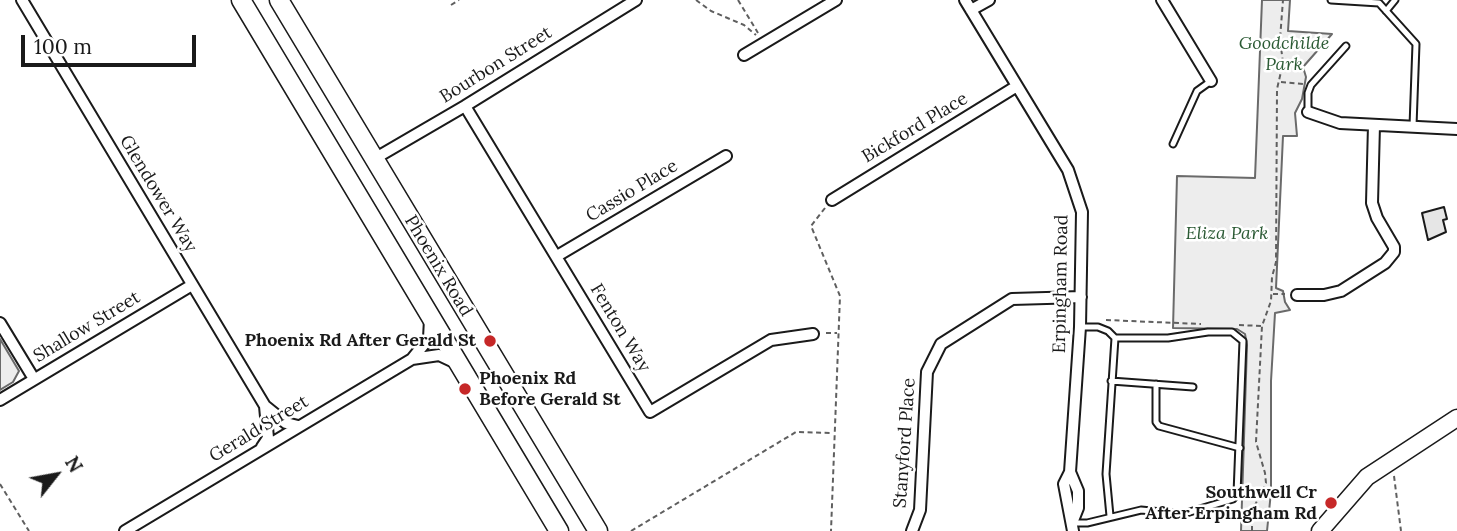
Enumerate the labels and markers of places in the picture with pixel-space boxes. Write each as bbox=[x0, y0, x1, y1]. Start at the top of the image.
place label: Phoenix Rd After Gerald St bbox=[245, 330, 476, 352]
marker: Phoenix Rd After Gerald St bbox=[482, 333, 498, 349]
place label: Phoenix Rd Before Gerald St bbox=[479, 368, 621, 410]
marker: Phoenix Rd Before Gerald St bbox=[457, 381, 473, 397]
place label: Southwell Cr After Erpingham Rd bbox=[1145, 482, 1317, 524]
marker: Southwell Cr After Erpingham Rd bbox=[1323, 495, 1339, 511]

